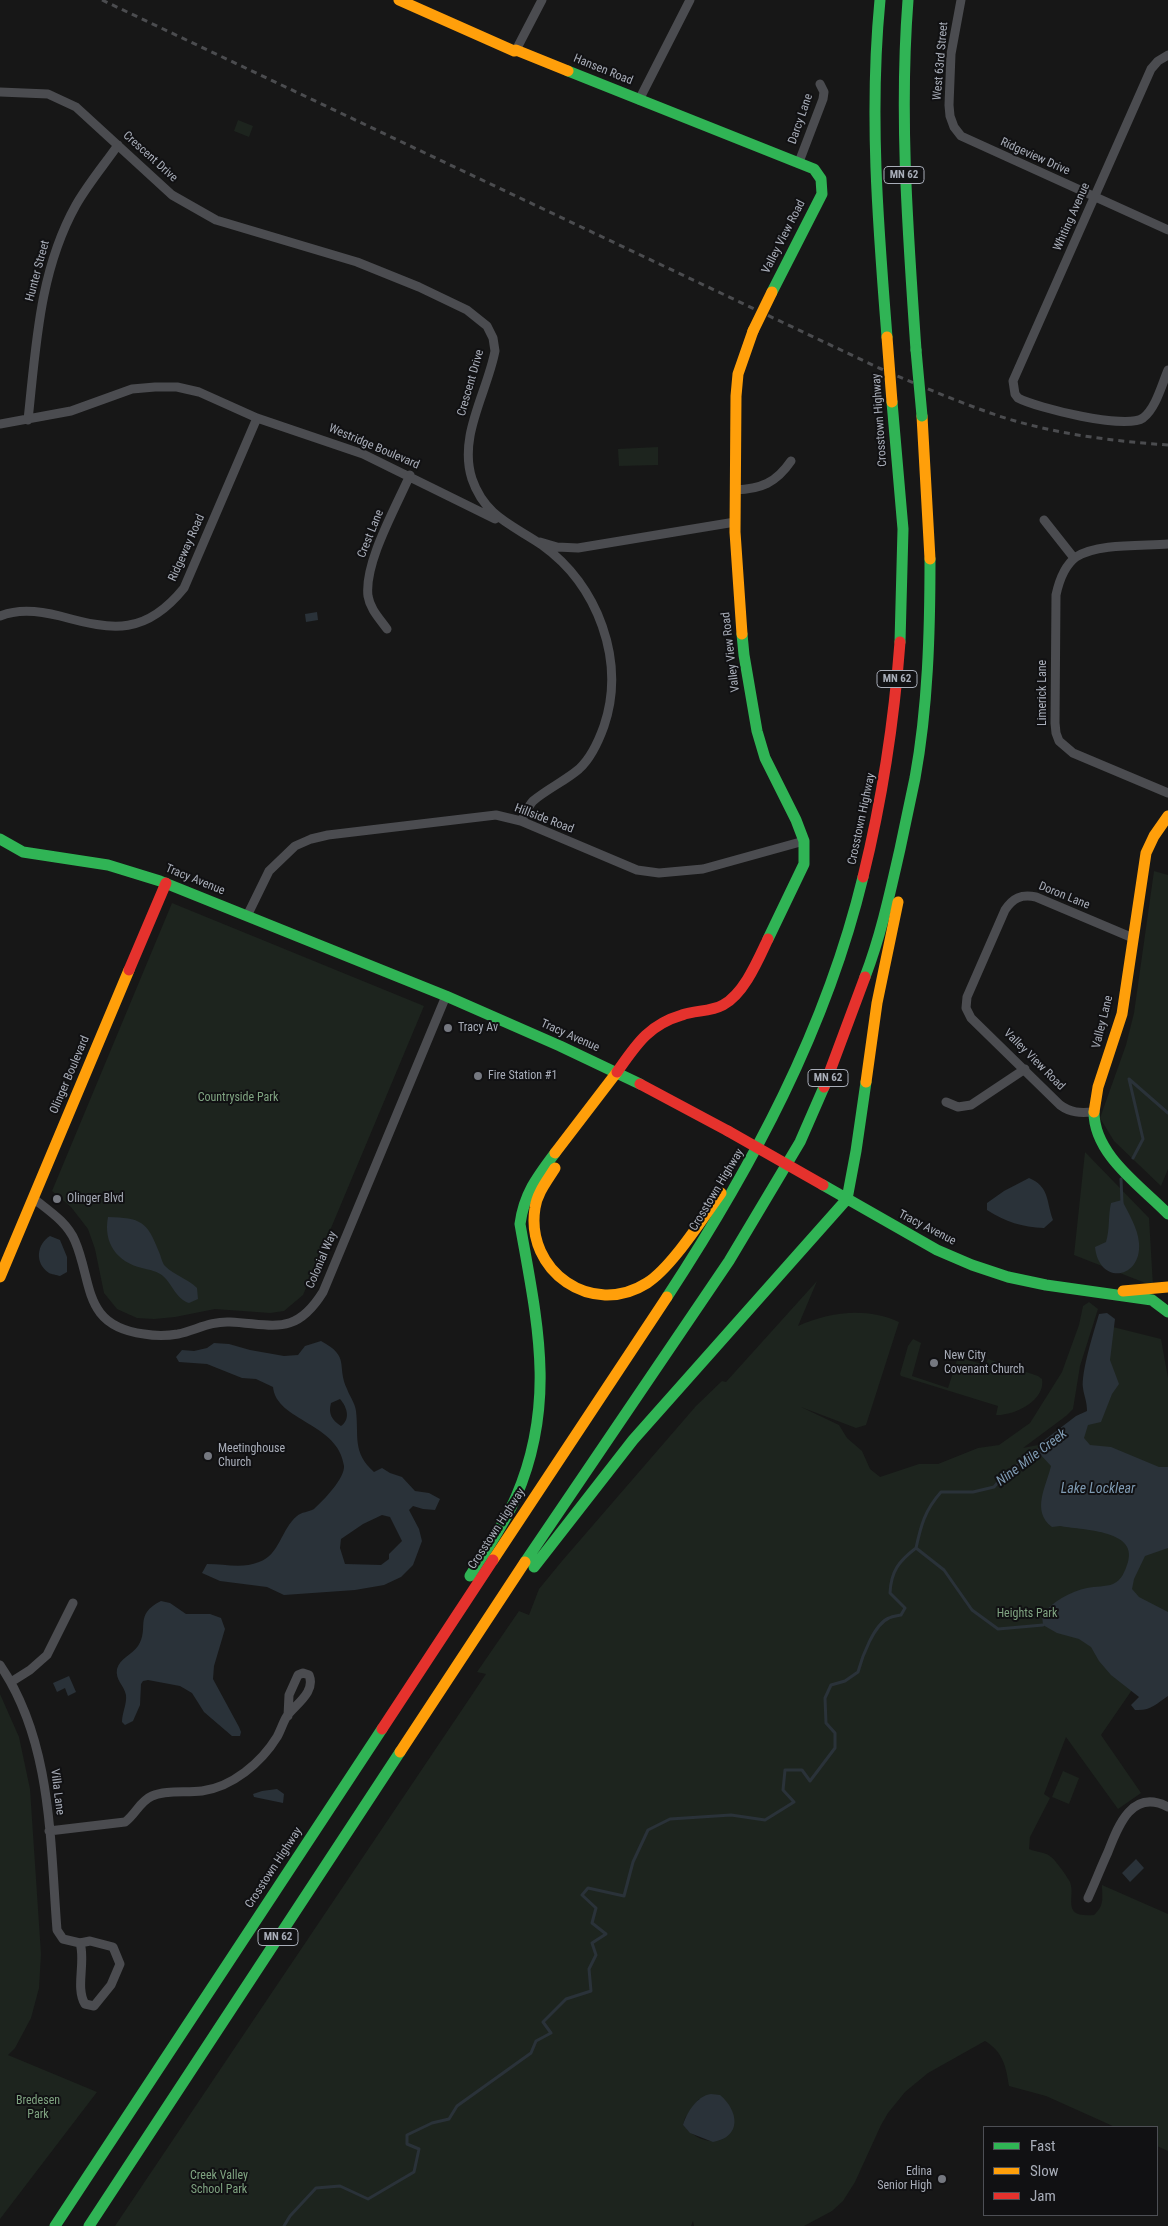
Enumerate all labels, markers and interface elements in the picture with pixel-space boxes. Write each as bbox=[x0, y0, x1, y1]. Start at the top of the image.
street label: West 63rd Street bbox=[930, 21, 952, 101]
street label: Hansen Road bbox=[571, 52, 635, 88]
street label: Darcy Lane bbox=[786, 92, 816, 146]
street label: Crescent Drive bbox=[120, 129, 180, 185]
street label: Ridgeview Drive bbox=[998, 135, 1072, 179]
road number: MN 62 bbox=[884, 166, 924, 184]
street label: Whiting Avenue bbox=[1051, 181, 1093, 253]
street label: Valley View Road bbox=[759, 198, 809, 276]
street label: Hunter Street bbox=[23, 239, 53, 303]
street label: Crescent Drive bbox=[455, 348, 487, 418]
street label: Crosstown Highway bbox=[870, 373, 890, 467]
street label: Westridge Boulevard bbox=[326, 421, 422, 473]
street label: Crest Lane bbox=[355, 508, 387, 560]
street label: Ridgeway Road bbox=[166, 512, 208, 584]
street label: Valley View Road bbox=[719, 611, 743, 693]
street label: Limerick Lane bbox=[1036, 660, 1050, 726]
road number: MN 62 bbox=[877, 671, 917, 688]
street label: Crosstown Highway bbox=[845, 772, 879, 866]
street label: Hillside Road bbox=[512, 801, 576, 837]
street label: Tracy Avenue bbox=[163, 862, 227, 898]
street label: Doron Lane bbox=[1036, 879, 1092, 913]
street label: Valley Lane bbox=[1089, 994, 1117, 1050]
street label: Tracy Avenue bbox=[538, 1017, 602, 1055]
place label: Tracy Av bbox=[458, 1021, 498, 1035]
marker: Tracy Av bbox=[442, 1022, 454, 1034]
street label: Valley View Road bbox=[1000, 1026, 1068, 1094]
street label: Olinger Boulevard bbox=[47, 1034, 93, 1116]
place label: Fire Station #1 bbox=[488, 1069, 557, 1083]
marker: Fire Station #1 bbox=[472, 1070, 484, 1082]
road number: MN 62 bbox=[808, 1070, 848, 1086]
park label: Countryside Park bbox=[198, 1091, 278, 1105]
street label: Crosstown Highway bbox=[687, 1146, 747, 1234]
place label: Olinger Blvd bbox=[67, 1192, 124, 1206]
marker: Olinger Blvd bbox=[51, 1193, 63, 1205]
street label: Tracy Avenue bbox=[896, 1207, 958, 1249]
street label: Colonial Way bbox=[303, 1229, 341, 1291]
place label: New City Covenant Church bbox=[944, 1349, 1024, 1377]
marker: New City Covenant Church bbox=[928, 1357, 940, 1369]
water label: Nine Mile Creek bbox=[993, 1426, 1071, 1490]
place label: Meetinghouse Church bbox=[218, 1442, 285, 1470]
marker: Meetinghouse Church bbox=[202, 1450, 214, 1462]
water label: Lake Locklear bbox=[1061, 1481, 1135, 1497]
street label: Crosstown Highway bbox=[466, 1486, 528, 1572]
park label: Heights Park bbox=[997, 1607, 1057, 1621]
street label: Villa Lane bbox=[47, 1768, 67, 1816]
street label: Crosstown Highway bbox=[243, 1825, 305, 1911]
road number: MN 62 bbox=[258, 1928, 298, 1945]
park label: Bredesen Park bbox=[16, 2094, 60, 2122]
legend bbox=[983, 2126, 1158, 2216]
text: Fast bbox=[1030, 2137, 1055, 2155]
text: Slow bbox=[1030, 2162, 1059, 2180]
place label: Edina Senior High bbox=[877, 2165, 932, 2193]
park label: Creek Valley School Park bbox=[190, 2169, 248, 2197]
marker: Edina Senior High bbox=[936, 2173, 948, 2185]
text: Jam bbox=[1030, 2187, 1056, 2205]

